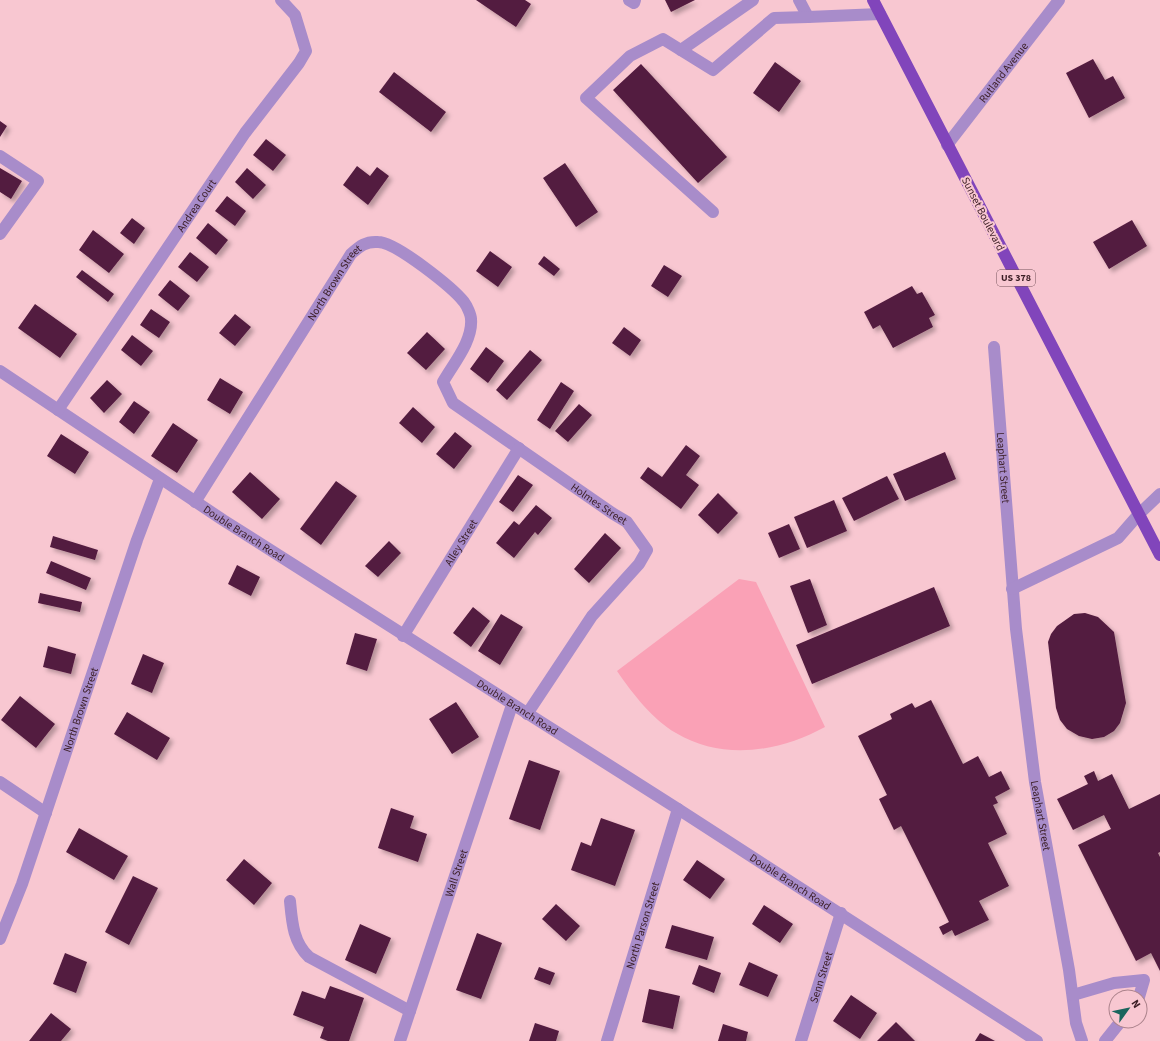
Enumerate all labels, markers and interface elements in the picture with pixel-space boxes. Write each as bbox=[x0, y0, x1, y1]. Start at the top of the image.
street label: Rutland Avenue bbox=[975, 38, 1032, 106]
street label: Sunset Boulevard bbox=[958, 175, 1008, 253]
street label: Andrea Court bbox=[173, 176, 220, 235]
street label: North Brown Street bbox=[303, 241, 365, 323]
road number: US 378 bbox=[997, 270, 1035, 286]
street label: Leaphart Street bbox=[993, 432, 1014, 504]
street label: Holmes Street bbox=[568, 479, 630, 528]
street label: Double Branch Road bbox=[200, 502, 288, 565]
street label: Alley Street bbox=[441, 516, 481, 568]
street label: North Brown Street bbox=[59, 665, 102, 754]
street label: Double Branch Road bbox=[474, 676, 561, 738]
street label: Leaphart Street bbox=[1027, 779, 1055, 852]
street label: Wall Street bbox=[441, 847, 471, 899]
street label: Double Branch Road bbox=[747, 850, 834, 913]
street label: North Parson Street bbox=[622, 880, 663, 971]
street label: Senn Street bbox=[806, 949, 836, 1005]
north arrow bbox=[1108, 989, 1148, 1029]
text: N bbox=[1128, 997, 1144, 1011]

